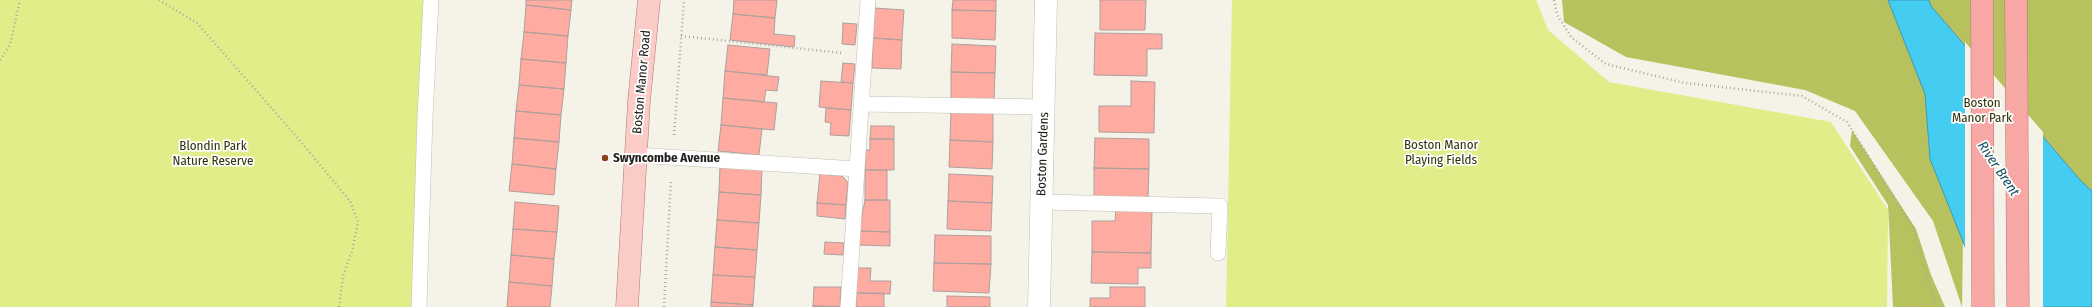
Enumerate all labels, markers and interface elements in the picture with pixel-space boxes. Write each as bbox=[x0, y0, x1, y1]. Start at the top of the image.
street label: Boston Manor Road bbox=[630, 29, 654, 135]
park label: Boston Manor Park bbox=[1952, 95, 2012, 126]
street label: Boston Gardens bbox=[1034, 112, 1052, 196]
park label: Boston Manor Playing Fields bbox=[1404, 137, 1478, 168]
park label: Blondin Park Nature Reserve bbox=[173, 138, 253, 169]
water label: River Brent bbox=[1974, 138, 2022, 200]
place label: Swyncombe Avenue bbox=[613, 150, 720, 166]
marker: Swyncombe Avenue bbox=[600, 153, 610, 163]

